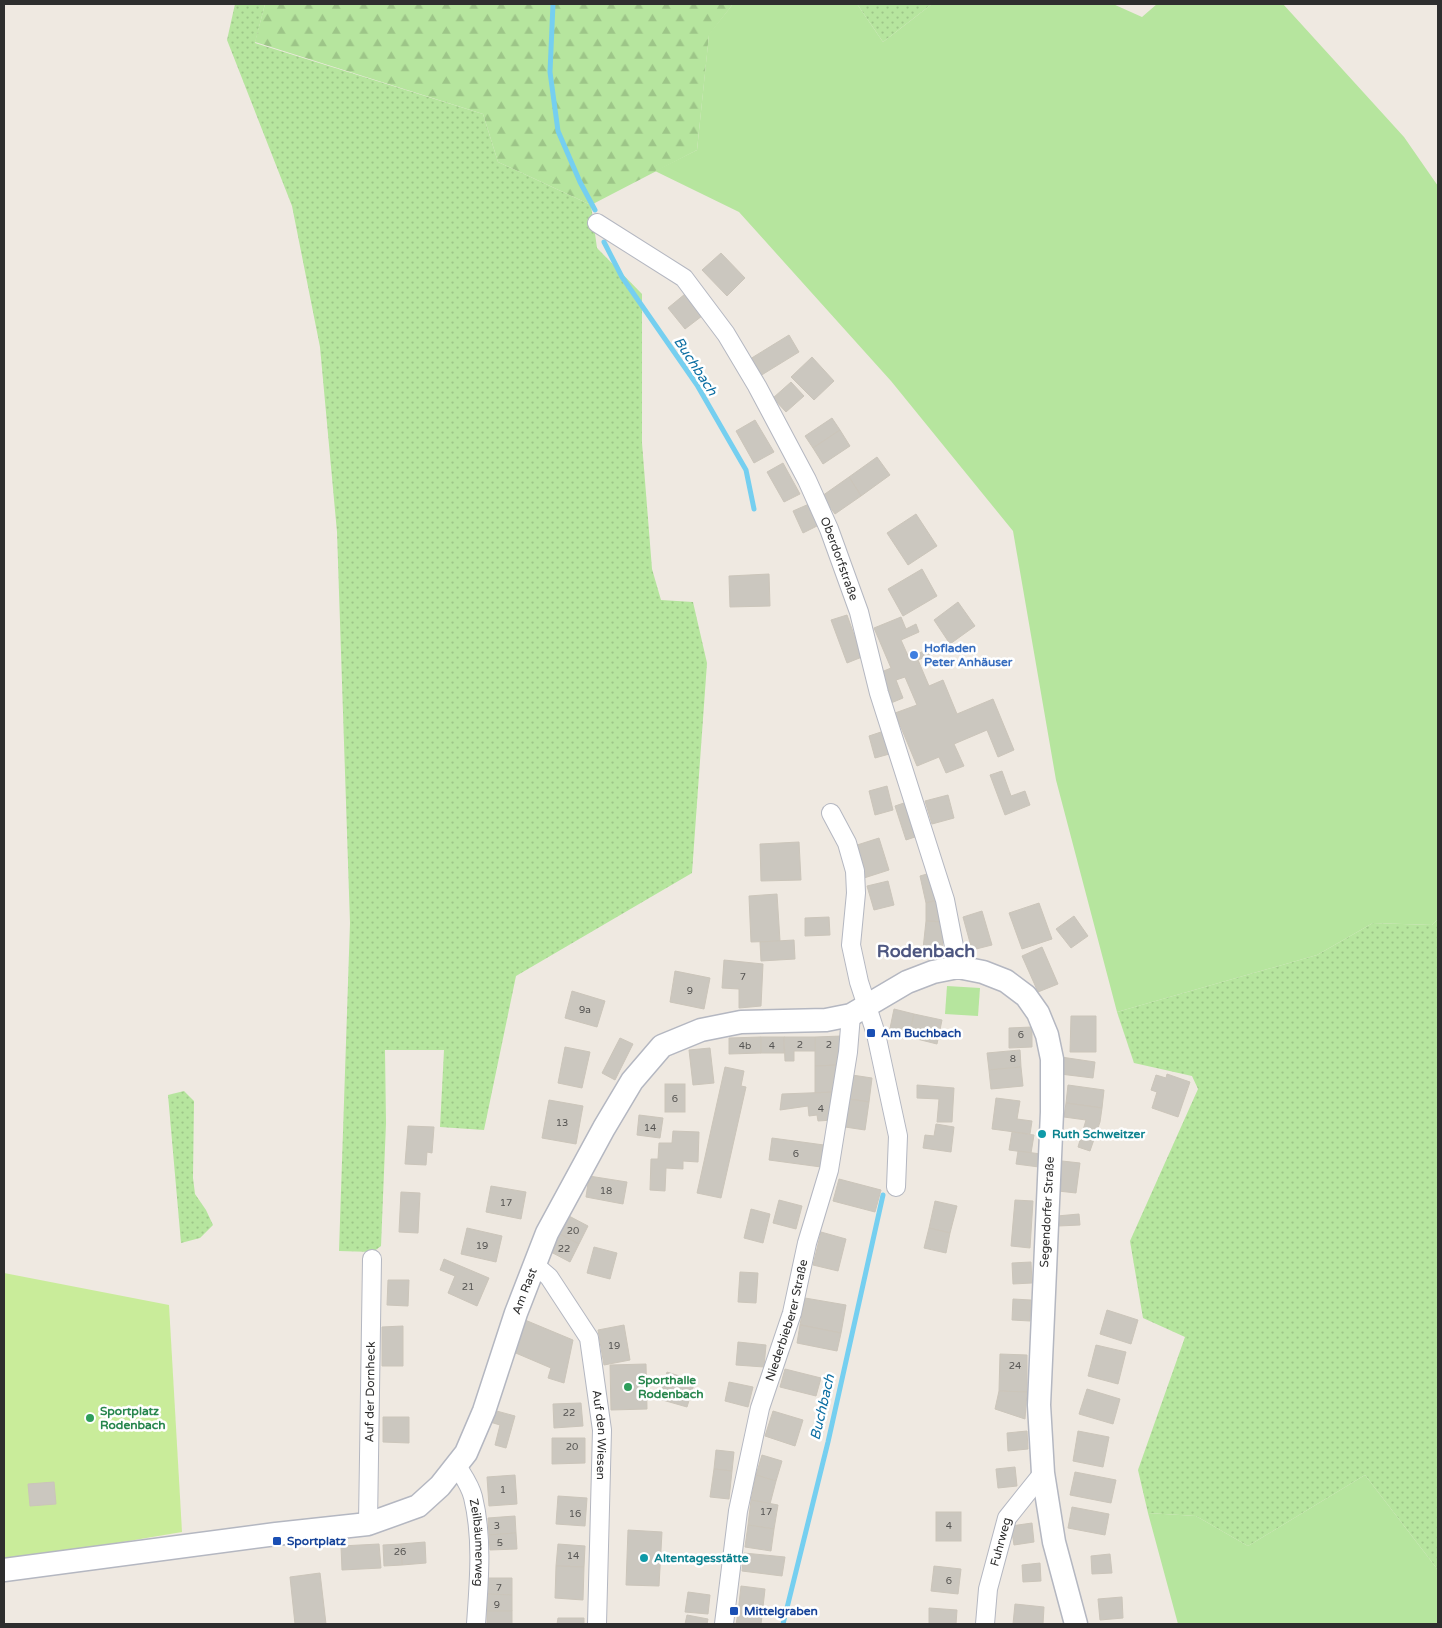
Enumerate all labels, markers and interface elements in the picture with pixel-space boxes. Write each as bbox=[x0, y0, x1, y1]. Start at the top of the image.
water label: Buchbach bbox=[670, 334, 721, 399]
street label: Oberdorfstraße bbox=[817, 514, 861, 603]
place label: Hofladen Peter Anhäuser bbox=[924, 641, 1013, 669]
marker: Hofladen Peter Anhäuser bbox=[908, 649, 920, 661]
district label: Rodenbach bbox=[877, 940, 975, 962]
house number: 7 bbox=[740, 971, 746, 983]
house number: 9 bbox=[687, 985, 693, 997]
house number: 9a bbox=[579, 1004, 591, 1016]
place label: Am Buchbach bbox=[881, 1026, 961, 1040]
marker: Am Buchbach bbox=[865, 1027, 877, 1039]
house number: 6 bbox=[1018, 1029, 1024, 1041]
house number: 2 bbox=[797, 1039, 803, 1051]
house number: 2 bbox=[826, 1039, 832, 1051]
house number: 4b bbox=[739, 1040, 751, 1052]
house number: 4 bbox=[769, 1040, 775, 1052]
house number: 8 bbox=[1010, 1053, 1016, 1065]
house number: 6 bbox=[672, 1093, 678, 1105]
house number: 4 bbox=[818, 1103, 824, 1115]
house number: 13 bbox=[556, 1117, 568, 1129]
house number: 14 bbox=[644, 1122, 656, 1134]
place label: Ruth Schweitzer bbox=[1052, 1127, 1145, 1141]
marker: Ruth Schweitzer bbox=[1036, 1128, 1048, 1140]
house number: 6 bbox=[793, 1148, 799, 1160]
street label: Segendorfer Straße bbox=[1037, 1156, 1057, 1268]
house number: 18 bbox=[600, 1185, 612, 1197]
house number: 17 bbox=[500, 1197, 512, 1209]
house number: 20 bbox=[567, 1225, 579, 1237]
house number: 19 bbox=[476, 1240, 488, 1252]
house number: 22 bbox=[558, 1243, 570, 1255]
street label: Niederbieberer Straße bbox=[763, 1258, 810, 1383]
street label: Am Rast bbox=[509, 1266, 540, 1316]
house number: 21 bbox=[462, 1281, 474, 1293]
house number: 19 bbox=[608, 1340, 620, 1352]
street label: Auf der Dornheck bbox=[362, 1341, 378, 1443]
house number: 24 bbox=[1009, 1360, 1021, 1372]
water label: Buchbach bbox=[807, 1372, 838, 1442]
place label: Sporthalle Rodenbach bbox=[638, 1373, 704, 1401]
marker: Sporthalle Rodenbach bbox=[622, 1381, 634, 1393]
street label: Auf den Wiesen bbox=[589, 1389, 609, 1480]
place label: Sportplatz Rodenbach bbox=[100, 1404, 166, 1432]
house number: 22 bbox=[563, 1407, 575, 1419]
marker: Sportplatz Rodenbach bbox=[84, 1412, 96, 1424]
house number: 20 bbox=[566, 1441, 578, 1453]
house number: 1 bbox=[500, 1484, 506, 1496]
street label: Zeilbäumerweg bbox=[467, 1497, 486, 1587]
house number: 17 bbox=[760, 1506, 772, 1518]
house number: 16 bbox=[569, 1508, 581, 1520]
street label: Fuhrweg bbox=[987, 1516, 1014, 1568]
house number: 3 bbox=[494, 1520, 500, 1532]
house number: 4 bbox=[946, 1520, 952, 1532]
place label: Sportplatz bbox=[287, 1534, 346, 1549]
marker: Sportplatz bbox=[271, 1535, 283, 1547]
house number: 5 bbox=[497, 1537, 503, 1549]
house number: 26 bbox=[394, 1546, 406, 1558]
house number: 14 bbox=[567, 1550, 579, 1562]
place label: Altentagesstätte bbox=[654, 1551, 749, 1566]
marker: Altentagesstätte bbox=[638, 1552, 650, 1564]
house number: 6 bbox=[946, 1575, 952, 1587]
house number: 7 bbox=[496, 1582, 502, 1594]
house number: 9 bbox=[494, 1599, 500, 1611]
place label: Mittelgraben bbox=[744, 1604, 818, 1619]
marker: Mittelgraben bbox=[728, 1605, 740, 1617]

